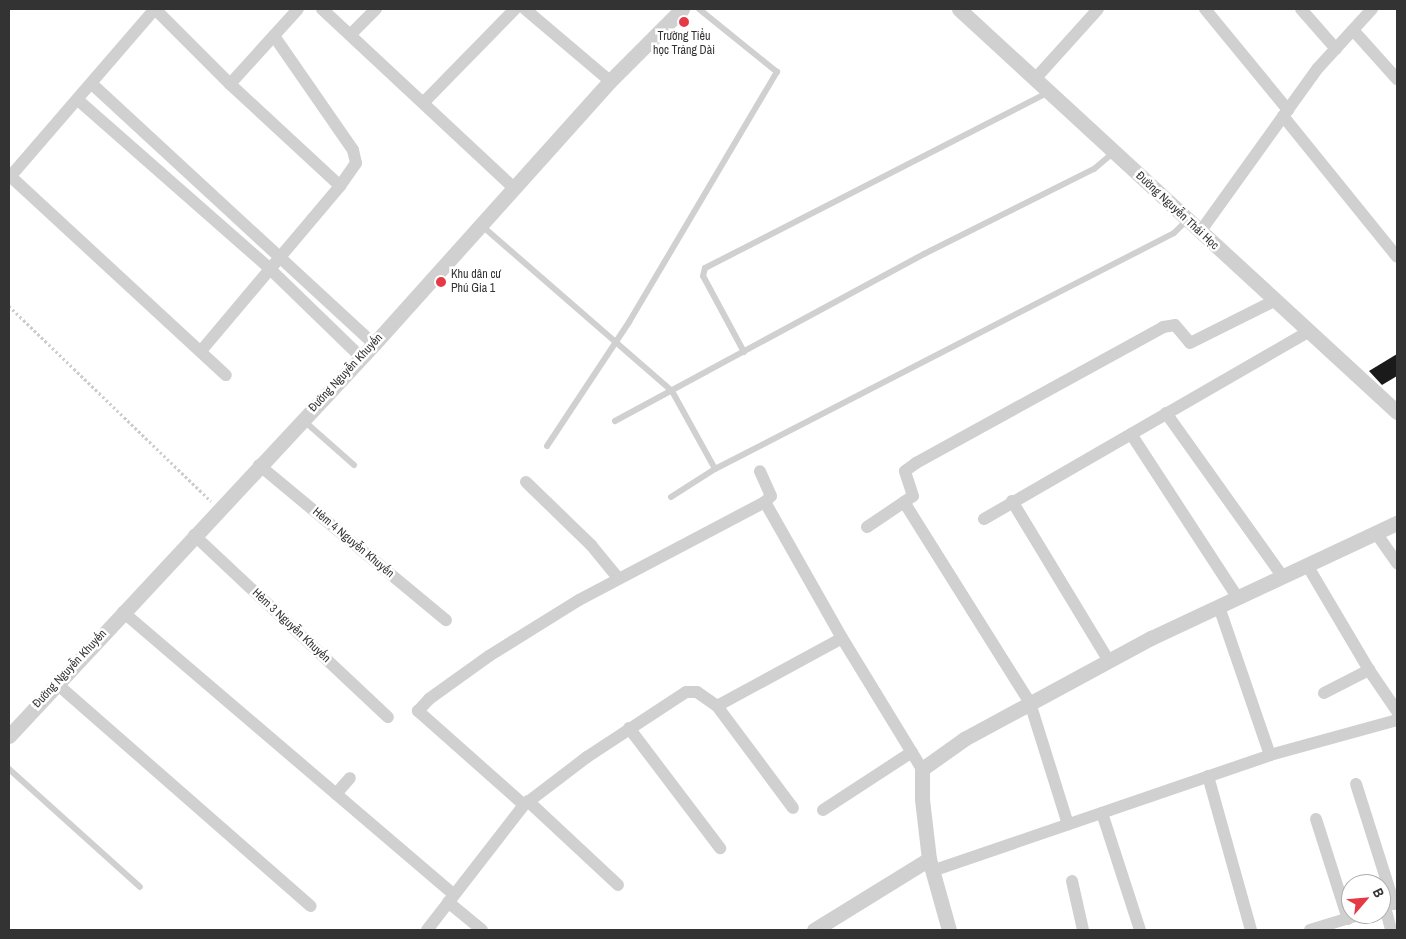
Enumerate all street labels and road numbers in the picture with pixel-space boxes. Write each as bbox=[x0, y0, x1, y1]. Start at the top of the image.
street label: Đường Nguyễn Thái Học bbox=[1132, 169, 1222, 253]
street label: Đường Nguyễn Khuyến bbox=[306, 331, 386, 415]
street label: Hẻm 4 Nguyễn Khuyến bbox=[309, 505, 397, 581]
street label: Hẻm 3 Nguyễn Khuyến bbox=[249, 586, 333, 666]
street label: Đường Nguyễn Khuyến bbox=[30, 627, 110, 711]

